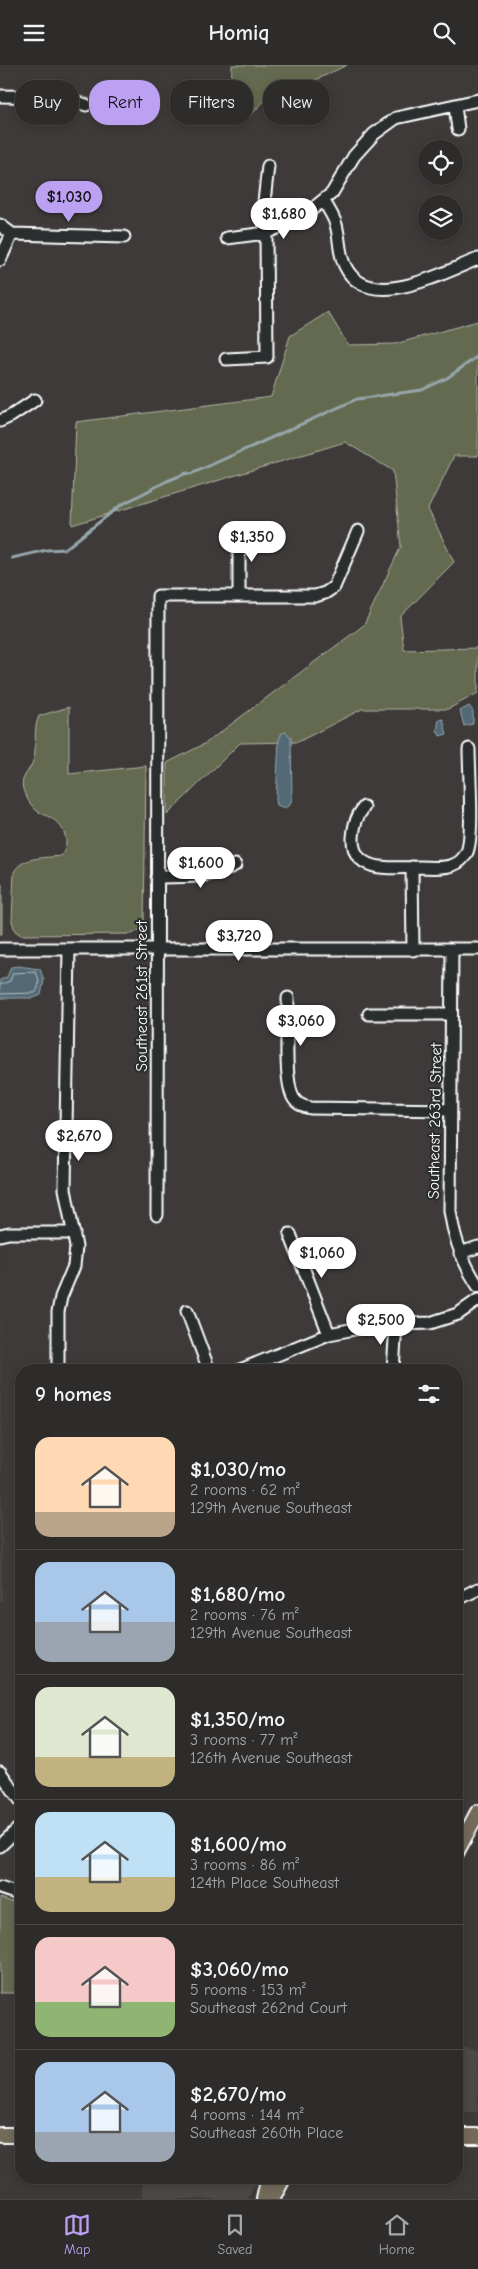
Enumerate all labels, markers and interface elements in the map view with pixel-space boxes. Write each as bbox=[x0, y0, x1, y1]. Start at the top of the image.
icon: menu bbox=[20, 19, 48, 47]
icon: search bbox=[430, 19, 458, 47]
text: Homiq bbox=[208, 20, 270, 46]
chip: Buy bbox=[15, 80, 79, 125]
chip: Rent bbox=[89, 80, 160, 125]
chip: Filters bbox=[170, 80, 253, 125]
chip: New bbox=[263, 80, 330, 125]
map controls bbox=[418, 140, 463, 240]
button: locate bbox=[418, 140, 463, 185]
pin: $1,030 bbox=[28, 181, 110, 223]
text: $1,030 bbox=[46, 188, 92, 206]
button: layers bbox=[418, 195, 463, 240]
pin: $1,680 bbox=[243, 197, 325, 240]
text: $1,680 bbox=[262, 205, 306, 223]
pin: $1,350 bbox=[211, 521, 293, 563]
text: $1,350 bbox=[230, 528, 274, 546]
pin: $1,600 bbox=[160, 847, 242, 889]
text: $1,600 bbox=[178, 854, 224, 872]
pin: $3,720 bbox=[198, 919, 280, 962]
street label: Southeast 261st Street bbox=[133, 920, 151, 1072]
text: $3,720 bbox=[217, 927, 261, 945]
pin: $3,060 bbox=[260, 1005, 342, 1047]
text: $3,060 bbox=[277, 1012, 325, 1030]
street label: Southeast 263rd Street bbox=[425, 1042, 445, 1199]
pin: $2,670 bbox=[38, 1119, 120, 1162]
text: $2,670 bbox=[56, 1127, 102, 1145]
pin: $1,060 bbox=[281, 1237, 363, 1279]
text: $1,060 bbox=[299, 1244, 345, 1262]
pin: $2,500 bbox=[340, 1303, 422, 1346]
text: $2,500 bbox=[357, 1311, 405, 1329]
icon: filters bbox=[415, 1380, 443, 1408]
text: 9 homes bbox=[35, 1382, 111, 1406]
icon: home bbox=[75, 1457, 135, 1517]
text: $1,030/mo bbox=[190, 1457, 286, 1481]
text: 2 rooms · 62 m² bbox=[190, 1481, 300, 1499]
text: 129th Avenue Southeast bbox=[190, 1499, 352, 1517]
icon: home bbox=[75, 1582, 135, 1642]
text: $1,680/mo bbox=[190, 1582, 285, 1606]
text: 2 rooms · 76 m² bbox=[190, 1606, 299, 1624]
text: 129th Avenue Southeast bbox=[190, 1624, 352, 1642]
icon: home bbox=[75, 1707, 135, 1767]
text: $1,350/mo bbox=[190, 1707, 285, 1731]
text: 3 rooms · 77 m² bbox=[190, 1731, 298, 1749]
text: 126th Avenue Southeast bbox=[190, 1749, 352, 1767]
icon: home bbox=[75, 1832, 135, 1892]
text: $1,600/mo bbox=[190, 1832, 287, 1856]
text: 3 rooms · 86 m² bbox=[190, 1856, 299, 1874]
text: 124th Place Southeast bbox=[190, 1874, 339, 1892]
icon: home bbox=[75, 1957, 135, 2017]
text: $3,060/mo bbox=[190, 1957, 289, 1981]
text: 5 rooms · 153 m² bbox=[190, 1981, 306, 1999]
text: Southeast 262nd Court bbox=[190, 1999, 347, 2017]
icon: home bbox=[75, 2082, 135, 2142]
text: $2,670/mo bbox=[190, 2082, 286, 2106]
text: 4 rooms · 144 m² bbox=[190, 2106, 304, 2124]
text: Southeast 260th Place bbox=[190, 2124, 343, 2142]
tab: Map bbox=[63, 2211, 91, 2258]
tab: Saved bbox=[217, 2211, 252, 2258]
tab: Home bbox=[379, 2211, 415, 2258]

